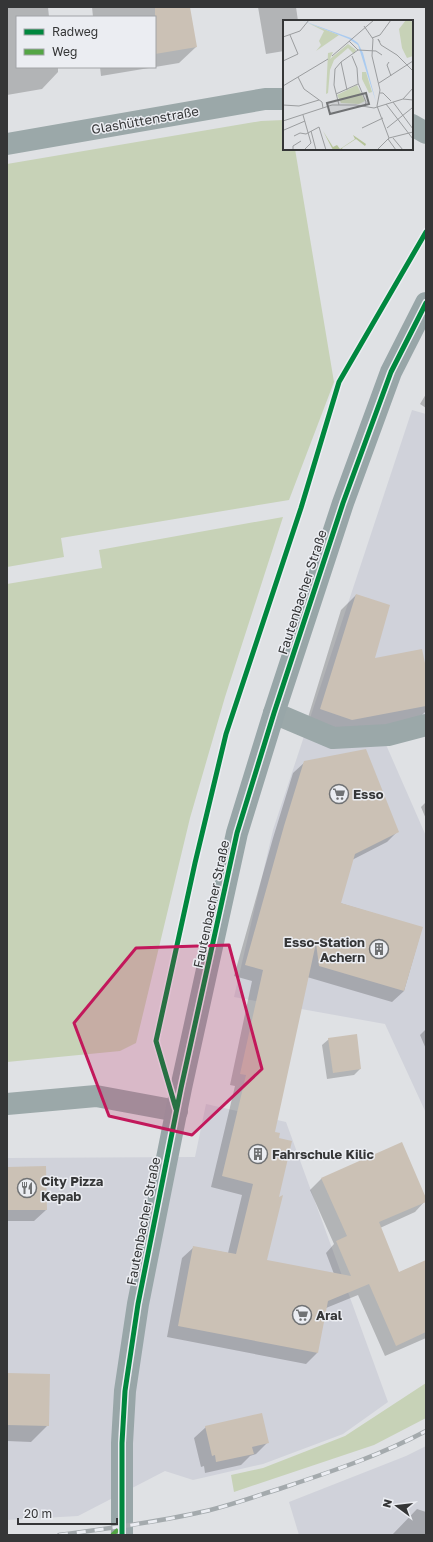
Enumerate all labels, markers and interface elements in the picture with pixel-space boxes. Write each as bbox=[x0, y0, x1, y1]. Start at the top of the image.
legend bbox=[16, 16, 156, 68]
inset map bbox=[283, 20, 413, 150]
text: Radweg bbox=[52, 24, 98, 39]
text: Weg bbox=[52, 44, 77, 59]
street label: Glashüttenstraße bbox=[90, 103, 200, 137]
street label: Fautenbacher Straße bbox=[274, 528, 330, 656]
supermarket icon: Esso bbox=[328, 783, 350, 805]
place label: Esso bbox=[353, 786, 384, 802]
street label: Fautenbacher Straße bbox=[190, 839, 232, 969]
place label: Esso-Station Achern bbox=[284, 934, 365, 965]
building icon: Esso-Station Achern bbox=[368, 938, 390, 960]
building icon: Fahrschule Kilic bbox=[247, 1143, 269, 1165]
place label: Fahrschule Kilic bbox=[272, 1146, 374, 1162]
street label: Fautenbacher Straße bbox=[123, 1156, 163, 1286]
place label: City Pizza Kepab bbox=[41, 1173, 104, 1204]
restaurant icon: City Pizza Kepab bbox=[16, 1177, 38, 1199]
supermarket icon: Aral bbox=[291, 1304, 313, 1326]
place label: Aral bbox=[316, 1307, 343, 1323]
north arrow bbox=[377, 1486, 417, 1526]
text: N bbox=[379, 1498, 394, 1509]
scale bar bbox=[18, 1500, 117, 1526]
text: 20 m bbox=[24, 1506, 52, 1521]

